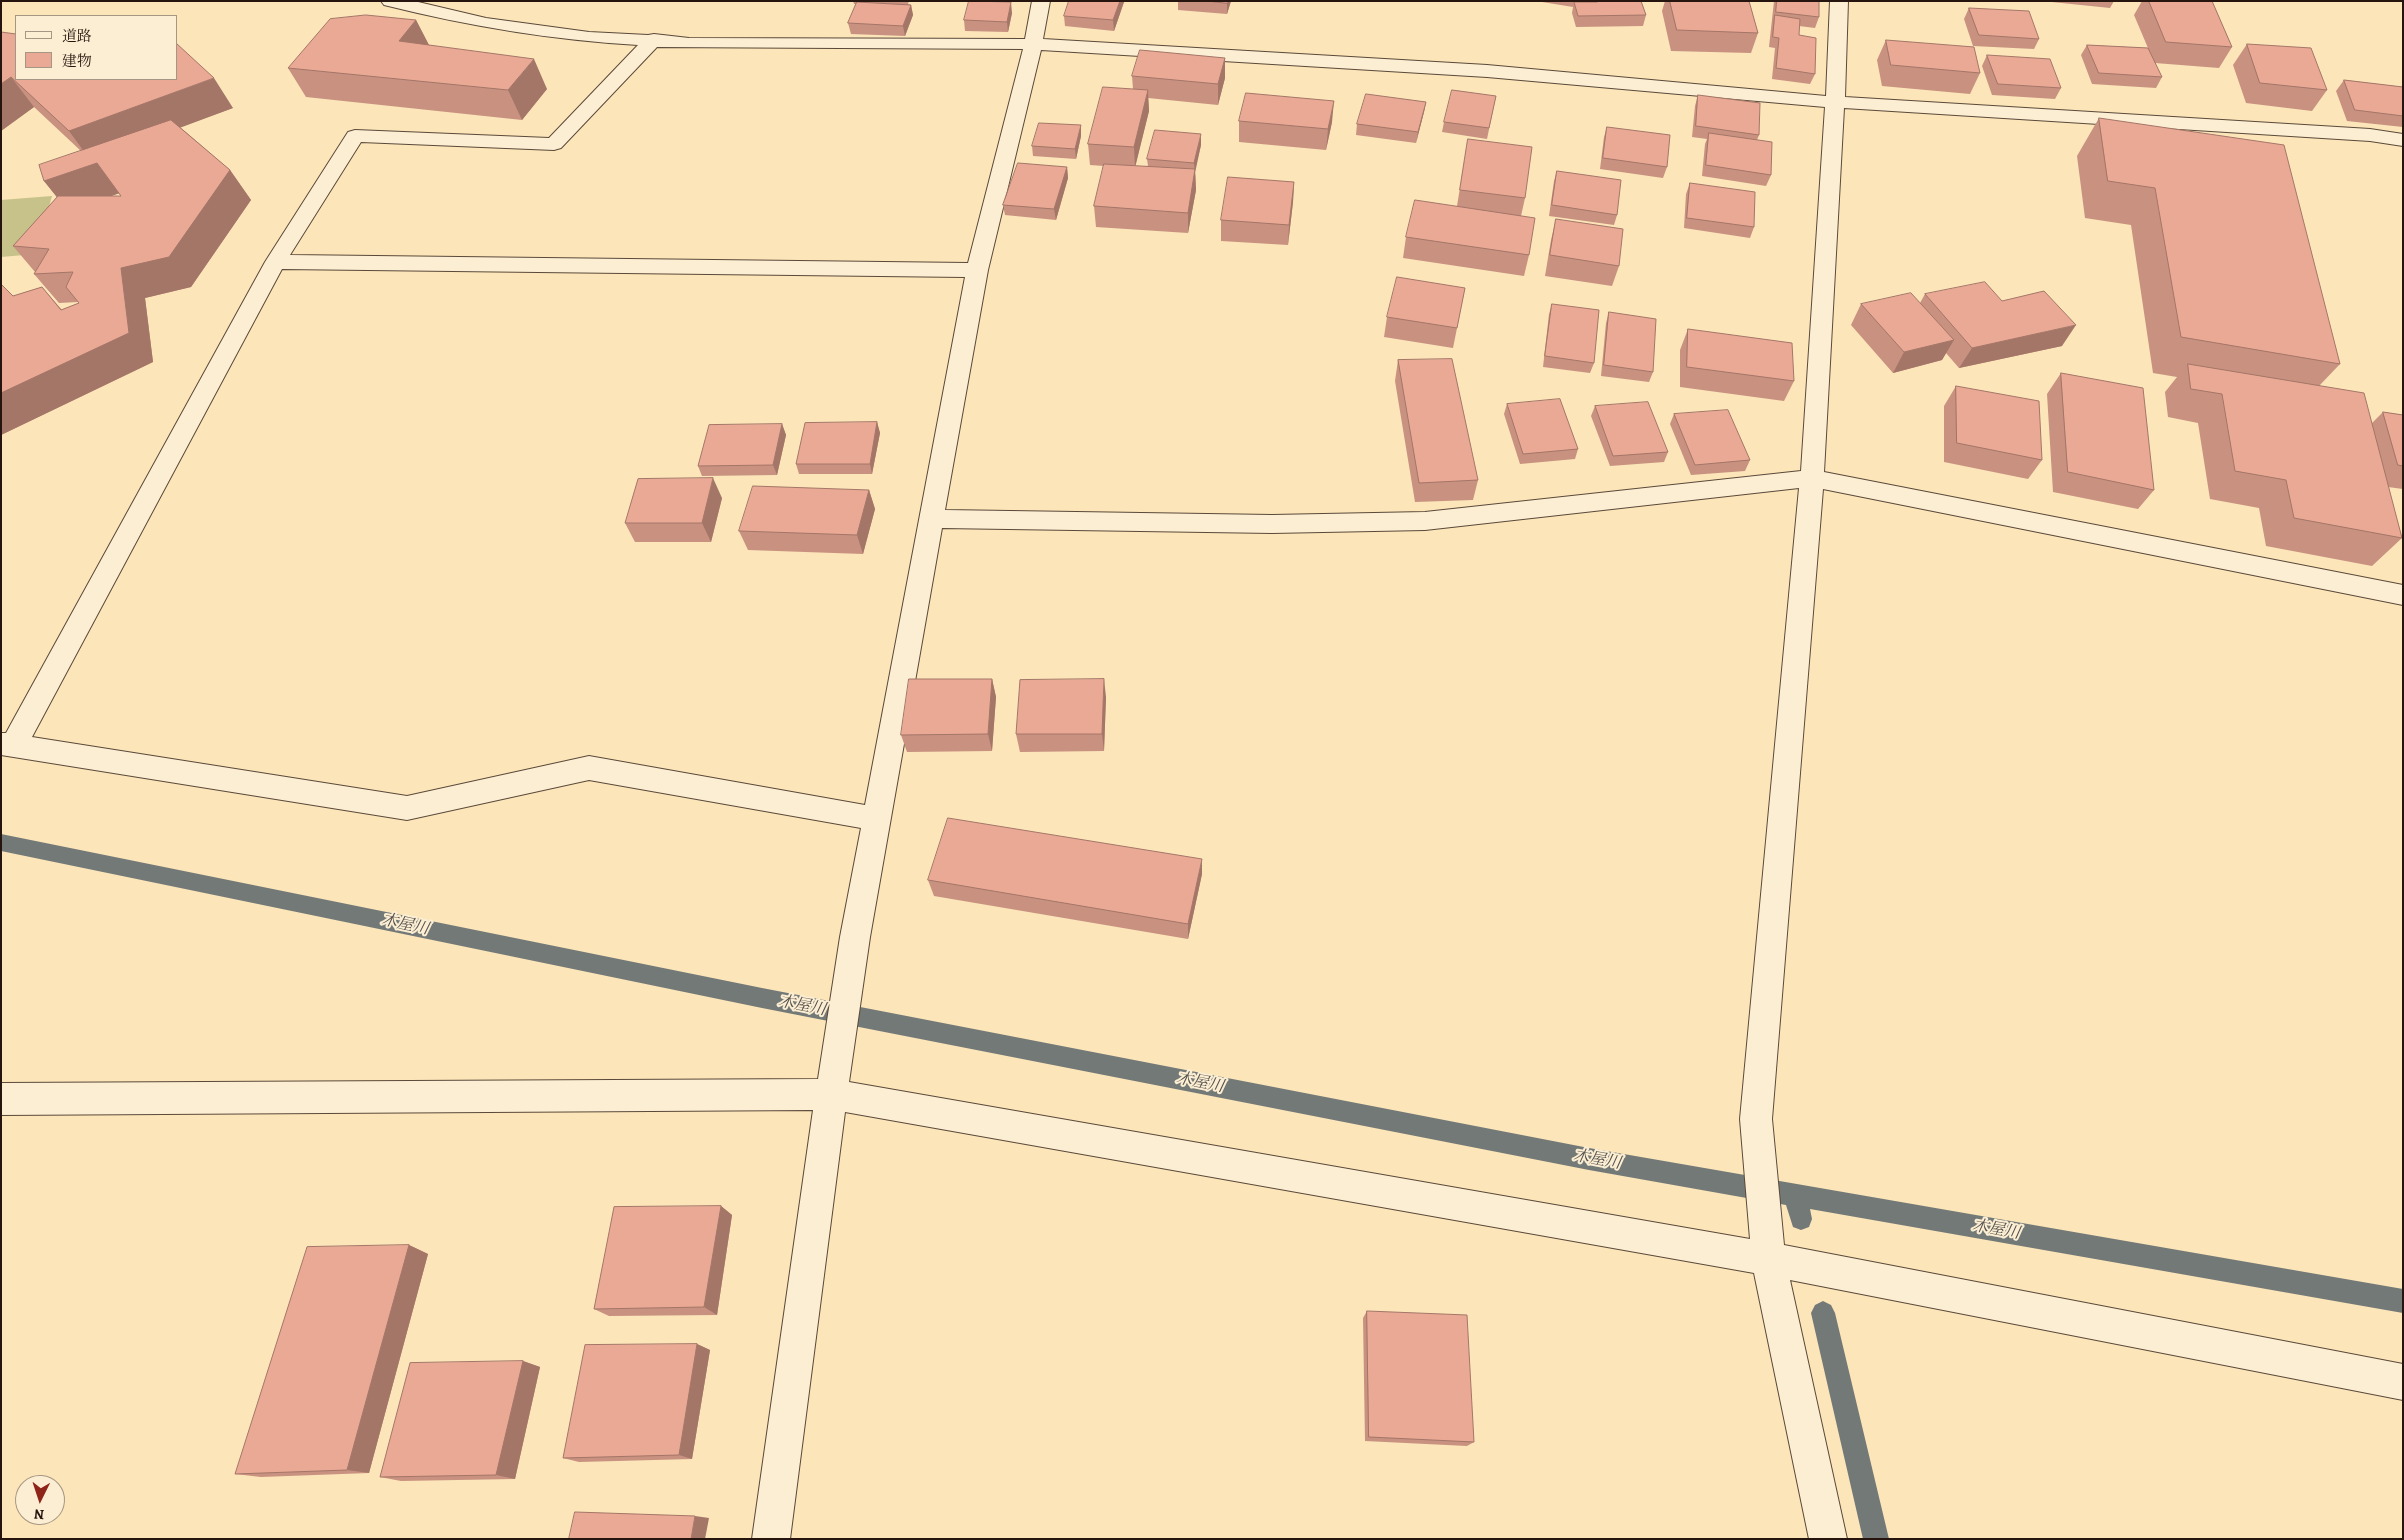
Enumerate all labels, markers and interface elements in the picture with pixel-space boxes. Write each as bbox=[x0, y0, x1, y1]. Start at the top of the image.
legend bbox=[15, 15, 178, 80]
text: 道路 bbox=[62, 26, 92, 46]
text: 建物 bbox=[62, 51, 92, 71]
water label: 木屋川 bbox=[380, 911, 430, 939]
water label: 木屋川 bbox=[777, 992, 827, 1020]
water label: 木屋川 bbox=[1175, 1069, 1225, 1097]
water label: 木屋川 bbox=[1572, 1146, 1622, 1174]
water label: 木屋川 bbox=[1971, 1216, 2021, 1244]
north arrow bbox=[15, 1475, 65, 1525]
text: N bbox=[33, 1505, 45, 1524]

